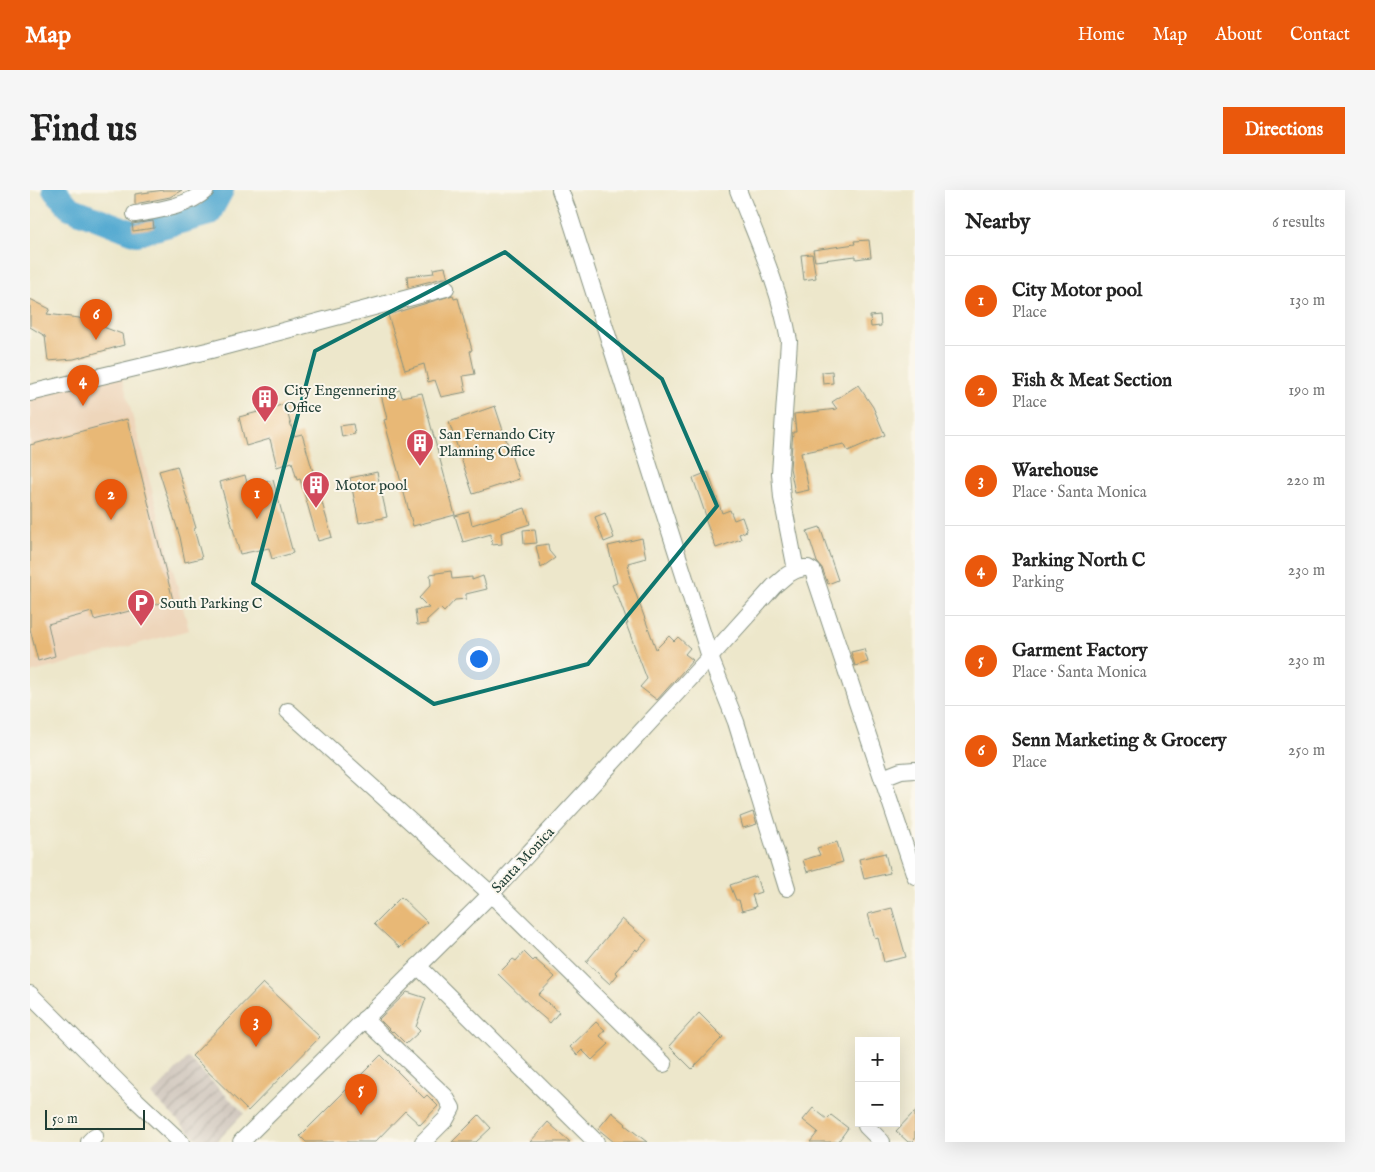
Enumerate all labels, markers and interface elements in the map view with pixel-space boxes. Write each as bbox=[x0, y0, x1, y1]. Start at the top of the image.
text: Map bbox=[25, 20, 71, 51]
text: Home bbox=[1078, 24, 1125, 47]
text: Map bbox=[1153, 24, 1187, 47]
text: About bbox=[1215, 24, 1262, 47]
text: Contact bbox=[1290, 24, 1350, 47]
button: Directions bbox=[1223, 107, 1345, 154]
text: Find us bbox=[30, 108, 137, 153]
text: Nearby bbox=[965, 209, 1030, 236]
text: 6 results bbox=[1272, 213, 1325, 233]
text: City Motor pool bbox=[1012, 279, 1142, 303]
text: 1 bbox=[978, 291, 984, 311]
text: 130 m bbox=[1289, 291, 1325, 311]
pin: 6 bbox=[80, 299, 112, 340]
text: Place bbox=[1012, 303, 1047, 323]
pin: 4 bbox=[67, 365, 99, 406]
text: Fish & Meat Section bbox=[1012, 369, 1172, 393]
place label: City Engennering Office bbox=[284, 381, 397, 417]
text: 2 bbox=[977, 381, 985, 401]
text: 190 m bbox=[1288, 381, 1325, 401]
building icon: City Engennering Office bbox=[250, 384, 280, 423]
text: Place bbox=[1012, 393, 1047, 413]
place label: San Fernando City Planning Office bbox=[439, 425, 556, 461]
building icon: San Fernando City Planning Office bbox=[405, 428, 435, 467]
text: Warehouse bbox=[1012, 459, 1098, 483]
building icon: Motor pool bbox=[301, 470, 331, 509]
text: 3 bbox=[978, 471, 984, 491]
text: 220 m bbox=[1286, 471, 1325, 491]
place label: Motor pool bbox=[335, 476, 408, 495]
pin: 1 bbox=[241, 478, 273, 519]
pin: 2 bbox=[95, 479, 127, 520]
text: Place · Santa Monica bbox=[1012, 483, 1147, 503]
text: Parking North C bbox=[1012, 549, 1145, 573]
text: 4 bbox=[977, 561, 985, 581]
text: 230 m bbox=[1288, 561, 1325, 581]
text: Parking bbox=[1012, 573, 1064, 593]
parking icon: South Parking C bbox=[126, 588, 156, 627]
place label: South Parking C bbox=[160, 594, 263, 613]
text: Garment Factory bbox=[1012, 639, 1148, 663]
your location bbox=[466, 646, 492, 672]
text: 5 bbox=[978, 651, 984, 671]
text: 230 m bbox=[1288, 651, 1325, 671]
text: Place · Santa Monica bbox=[1012, 663, 1147, 683]
text: Senn Marketing & Grocery bbox=[1012, 729, 1227, 753]
text: 6 bbox=[978, 741, 984, 761]
text: 250 m bbox=[1288, 741, 1325, 761]
text: Place bbox=[1012, 753, 1047, 773]
street label: Santa Monica bbox=[487, 822, 559, 897]
pin: 3 bbox=[240, 1006, 272, 1047]
map controls bbox=[855, 1037, 900, 1127]
button: + bbox=[855, 1037, 900, 1082]
pin: 5 bbox=[345, 1074, 377, 1115]
button: − bbox=[855, 1082, 900, 1127]
scale bar bbox=[45, 1107, 145, 1130]
text: 50 m bbox=[52, 1110, 78, 1128]

